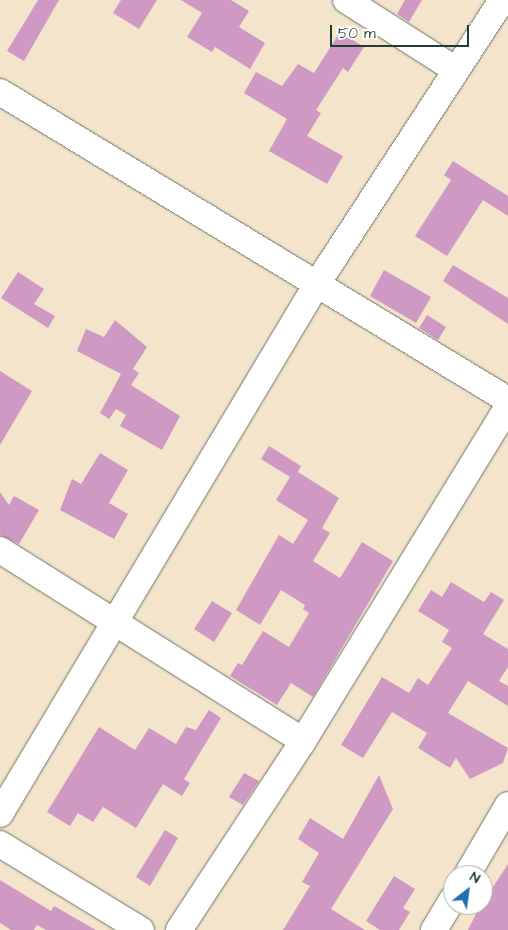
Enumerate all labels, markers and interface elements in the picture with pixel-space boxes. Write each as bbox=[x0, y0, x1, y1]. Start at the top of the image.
scale bar bbox=[333, 15, 472, 47]
text: 50 m bbox=[338, 23, 376, 44]
north arrow bbox=[443, 865, 493, 915]
text: N bbox=[466, 867, 484, 889]

